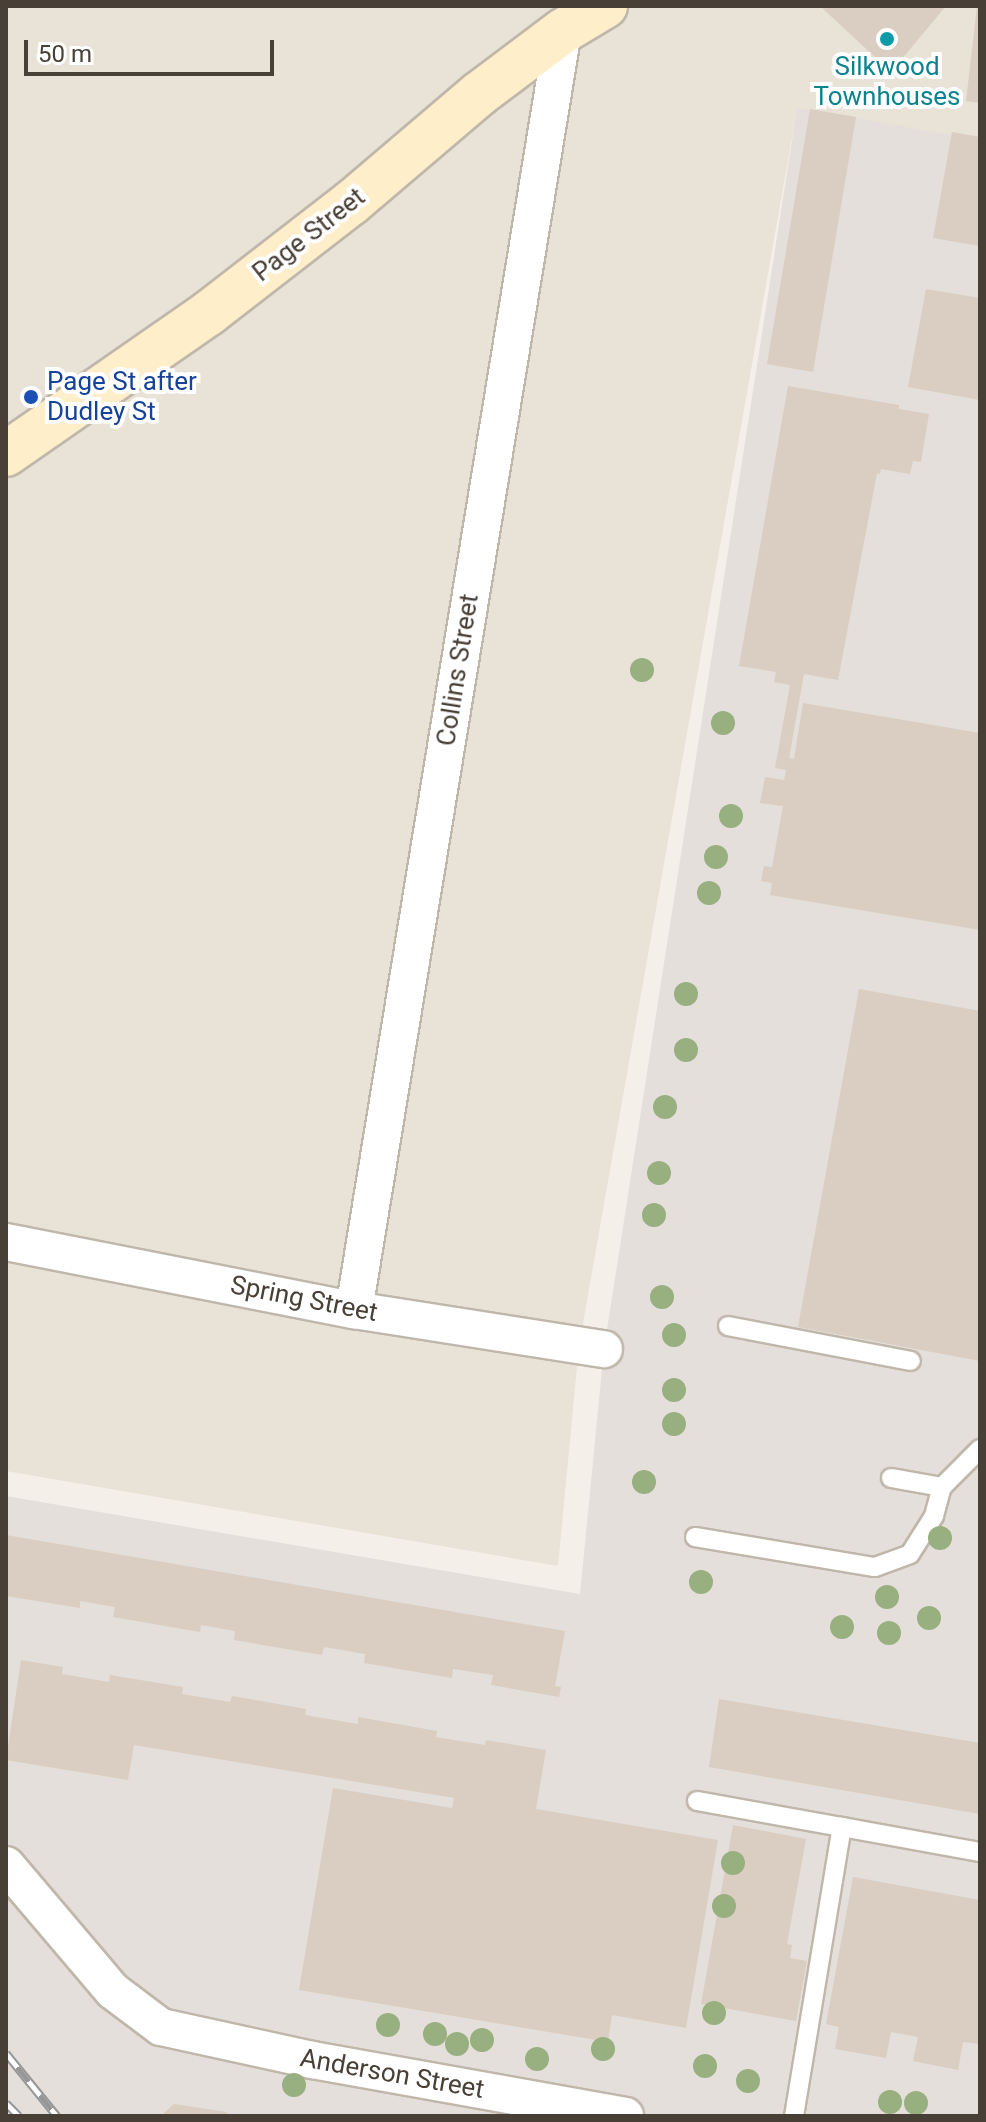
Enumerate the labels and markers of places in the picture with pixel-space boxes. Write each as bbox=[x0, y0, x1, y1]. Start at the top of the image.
marker: Silkwood Townhouses bbox=[878, 30, 896, 48]
place label: Silkwood Townhouses bbox=[813, 51, 961, 112]
place label: Page St after Dudley St bbox=[47, 366, 197, 428]
marker: Page St after Dudley St bbox=[22, 388, 40, 406]

